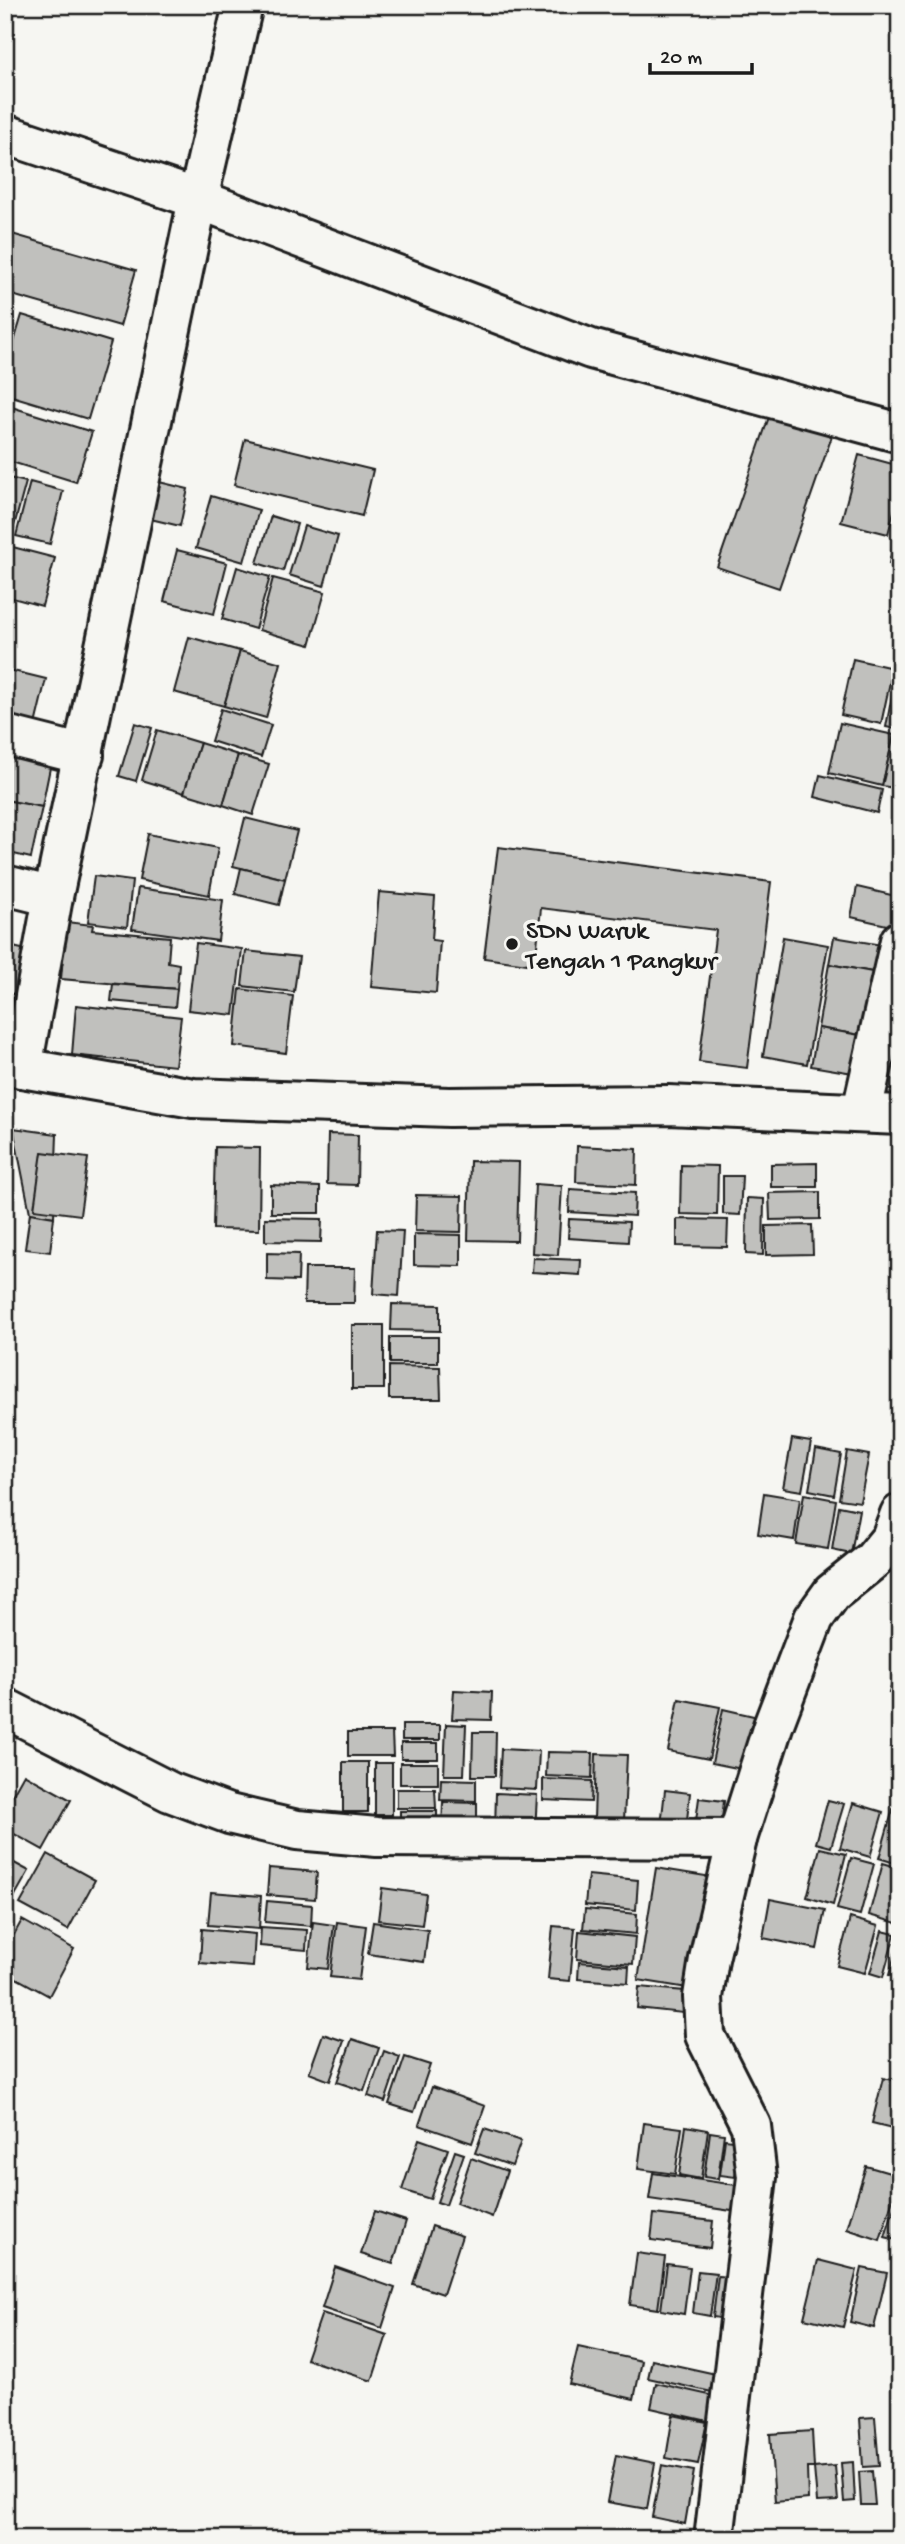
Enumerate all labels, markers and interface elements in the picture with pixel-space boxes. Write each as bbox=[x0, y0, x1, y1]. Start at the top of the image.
scale bar bbox=[650, 32, 751, 76]
text: 20 m bbox=[660, 47, 702, 72]
place label: SDN Waruk Tengah 1 Pangkur bbox=[524, 918, 719, 979]
marker: SDN Waruk Tengah 1 Pangkur bbox=[504, 936, 520, 952]

